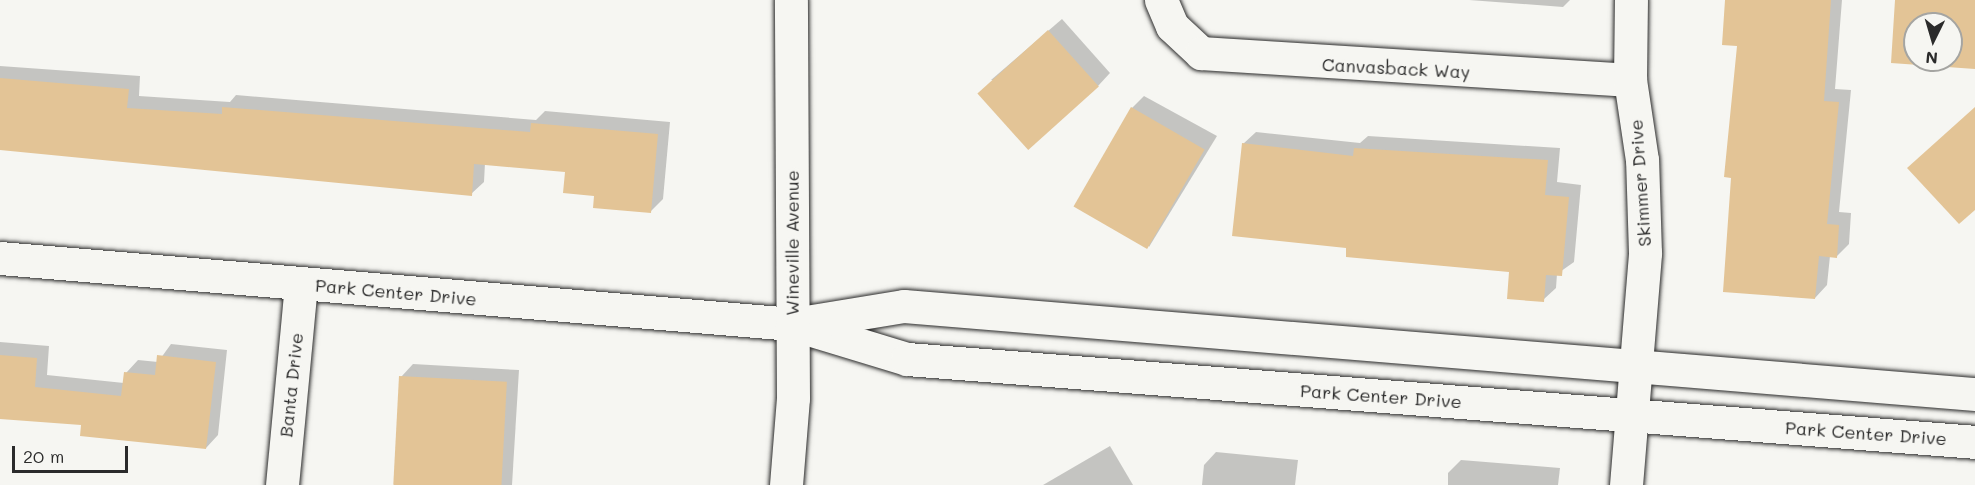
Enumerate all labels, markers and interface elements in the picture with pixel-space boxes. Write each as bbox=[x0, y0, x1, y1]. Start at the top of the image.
north arrow bbox=[1903, 12, 1963, 72]
text: N bbox=[1925, 47, 1939, 69]
street label: Canvasback Way bbox=[1321, 53, 1471, 83]
street label: Skimmer Drive bbox=[1625, 119, 1655, 247]
street label: Wineville Avenue bbox=[781, 170, 803, 316]
street label: Park Center Drive bbox=[314, 274, 478, 310]
street label: Banta Drive bbox=[275, 332, 307, 438]
street label: Park Center Drive bbox=[1299, 380, 1463, 412]
street label: Park Center Drive bbox=[1784, 417, 1948, 449]
scale bar bbox=[15, 434, 130, 472]
text: 20 m bbox=[23, 444, 64, 468]

